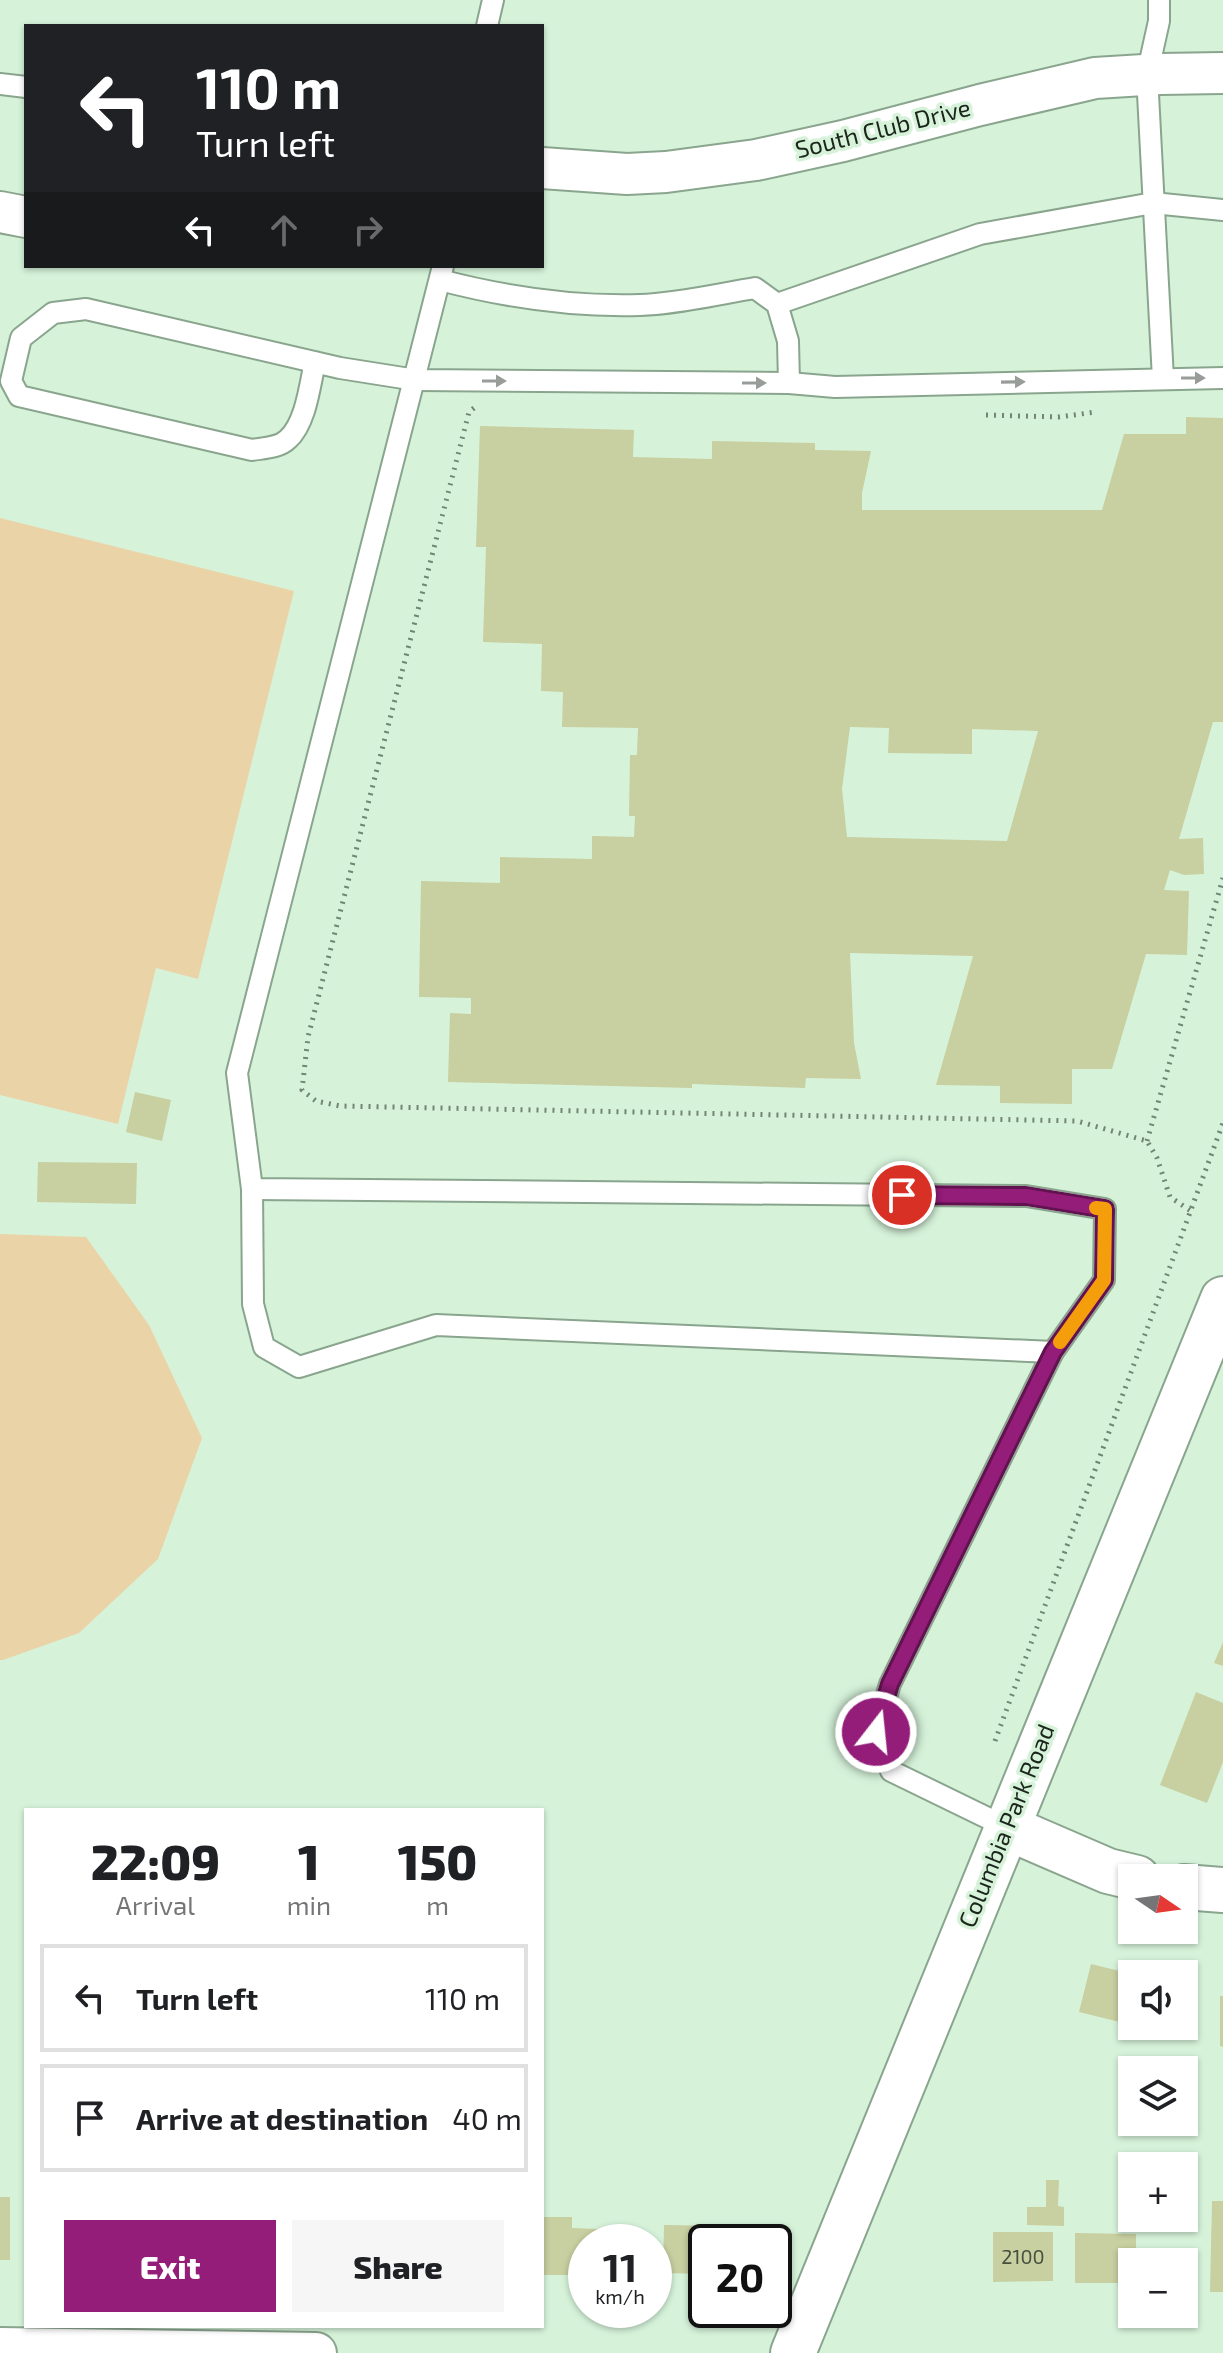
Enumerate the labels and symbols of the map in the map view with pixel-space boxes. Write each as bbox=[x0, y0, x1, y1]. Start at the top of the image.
street label: South Club Drive bbox=[792, 92, 973, 163]
one-way arrow bbox=[1181, 372, 1206, 384]
one-way arrow bbox=[482, 375, 507, 387]
one-way arrow bbox=[1001, 376, 1026, 389]
one-way arrow bbox=[742, 377, 767, 389]
pin bbox=[868, 1161, 936, 1229]
position arrow bbox=[834, 1690, 918, 1774]
street label: Columbia Park Road bbox=[952, 1720, 1060, 1931]
north arrow bbox=[1118, 1864, 1198, 1944]
speed limit sign: 20 bbox=[688, 2224, 792, 2328]
house number: 2100 bbox=[1001, 2244, 1045, 2268]

